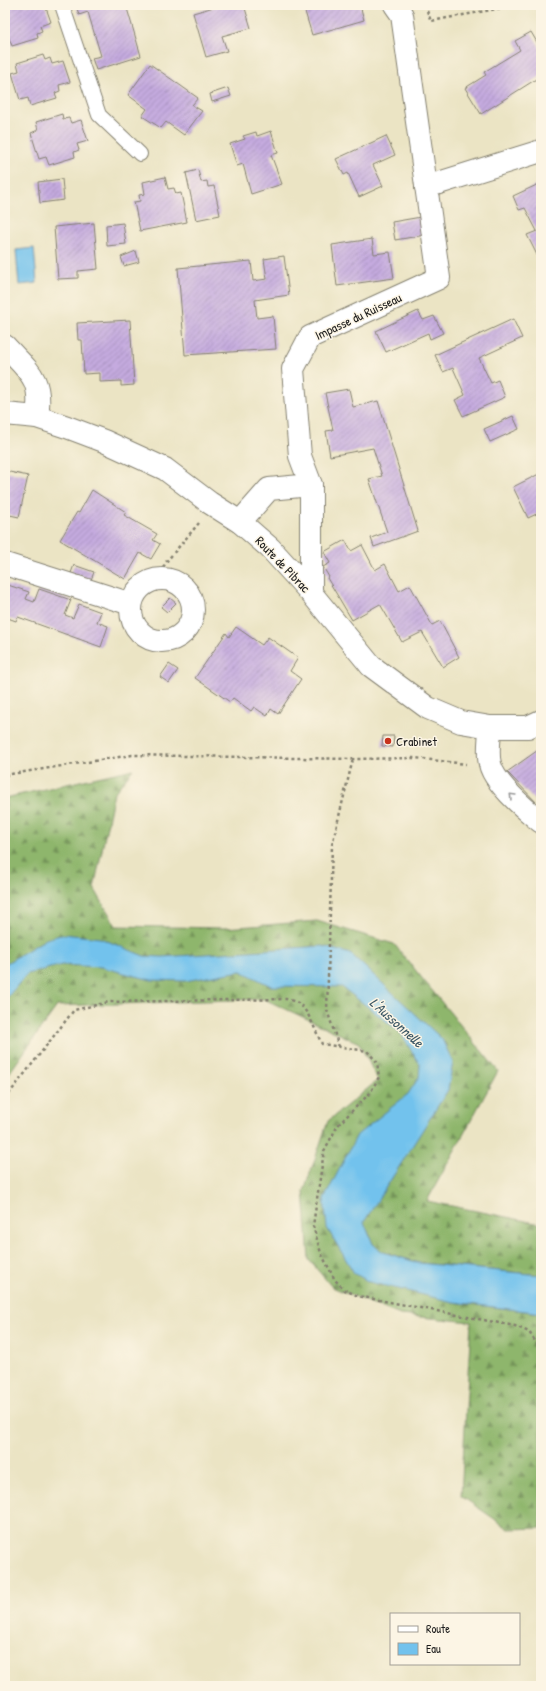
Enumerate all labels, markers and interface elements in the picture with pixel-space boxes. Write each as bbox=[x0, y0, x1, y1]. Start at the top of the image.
street label: Impasse du Ruisseau bbox=[312, 288, 404, 344]
street label: Route de Pibrac bbox=[252, 532, 314, 596]
place label: Crabinet bbox=[396, 732, 438, 750]
marker: Crabinet bbox=[383, 736, 393, 746]
one-way arrow bbox=[509, 793, 517, 800]
water label: L'Aussonnelle bbox=[366, 993, 429, 1052]
legend bbox=[390, 1613, 520, 1665]
text: Route bbox=[426, 1620, 450, 1637]
text: Eau bbox=[426, 1640, 441, 1657]

